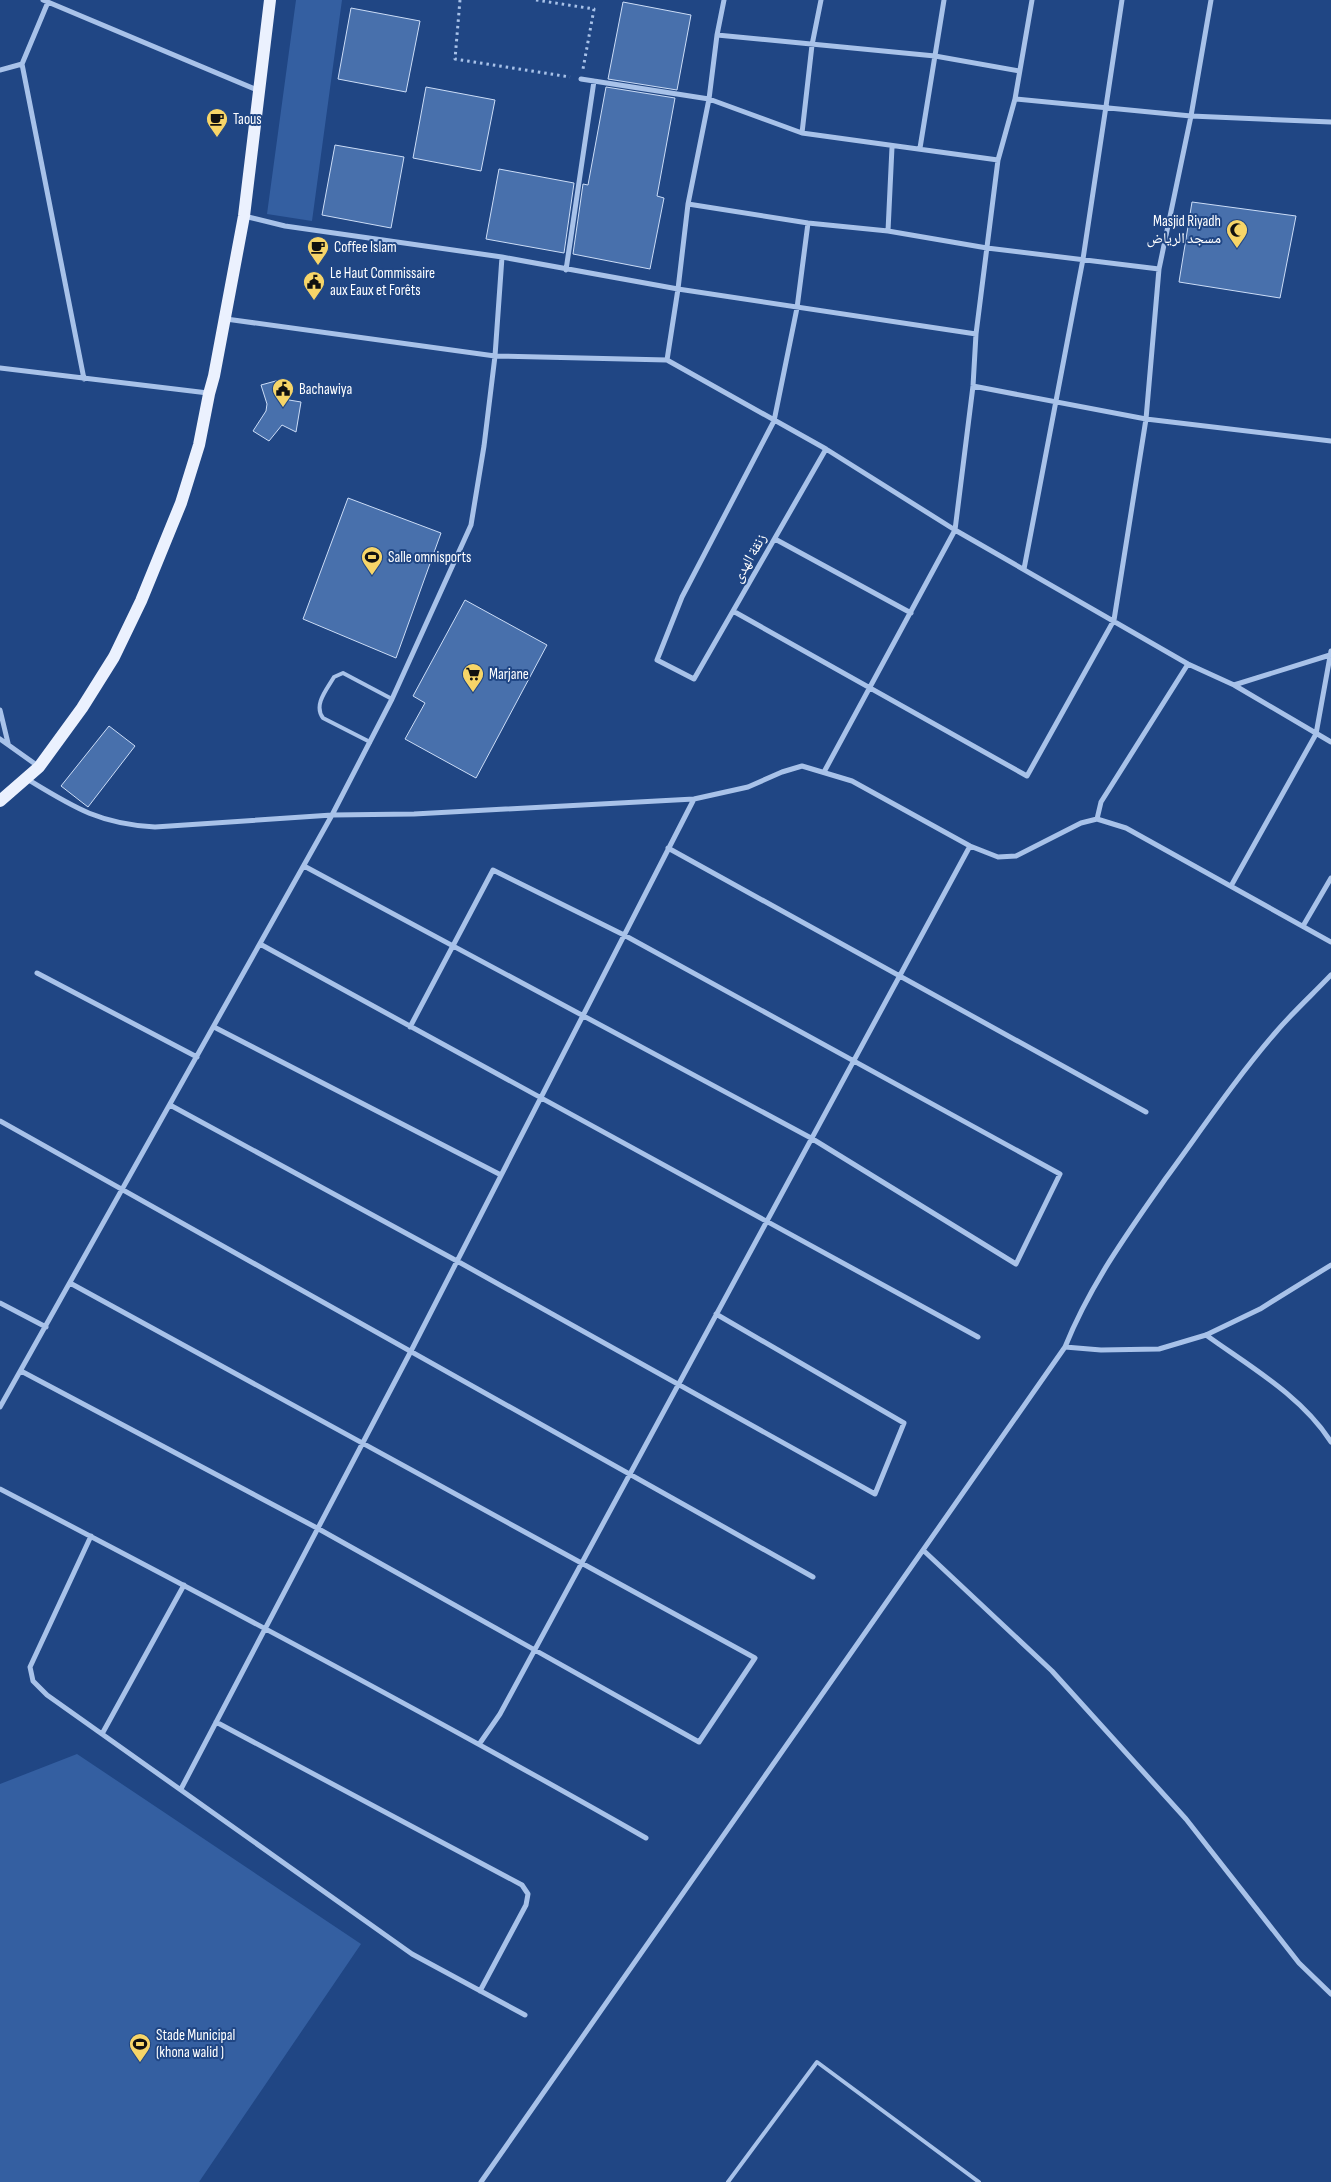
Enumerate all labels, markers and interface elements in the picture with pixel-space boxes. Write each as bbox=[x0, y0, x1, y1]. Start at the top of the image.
cafe icon: Taous bbox=[205, 107, 229, 138]
place label: Taous bbox=[233, 110, 262, 129]
place label: Masjid Riyadh مسجد الرياض bbox=[1147, 212, 1221, 248]
mosque icon: Masjid Riyadh مسجد الرياض bbox=[1225, 218, 1249, 249]
cafe icon: Coffee Islam bbox=[306, 235, 330, 266]
place label: Coffee Islam bbox=[334, 238, 397, 257]
place label: Le Haut Commissaire aux Eaux et Forêts bbox=[330, 264, 435, 300]
public building icon: Le Haut Commissaire aux Eaux et Forêts bbox=[302, 270, 326, 301]
public building icon: Bachawiya bbox=[271, 377, 295, 408]
place label: Bachawiya bbox=[299, 380, 352, 399]
street label: زنقة الهدى bbox=[728, 530, 771, 586]
sports icon: Salle omnisports bbox=[360, 545, 384, 576]
place label: Salle omnisports bbox=[388, 548, 471, 567]
supermarket icon: Marjane bbox=[461, 662, 485, 693]
place label: Marjane bbox=[489, 665, 529, 684]
place label: Stade Municipal (khona walid ) bbox=[156, 2026, 235, 2062]
sports icon: Stade Municipal (khona walid ) bbox=[128, 2032, 152, 2063]

